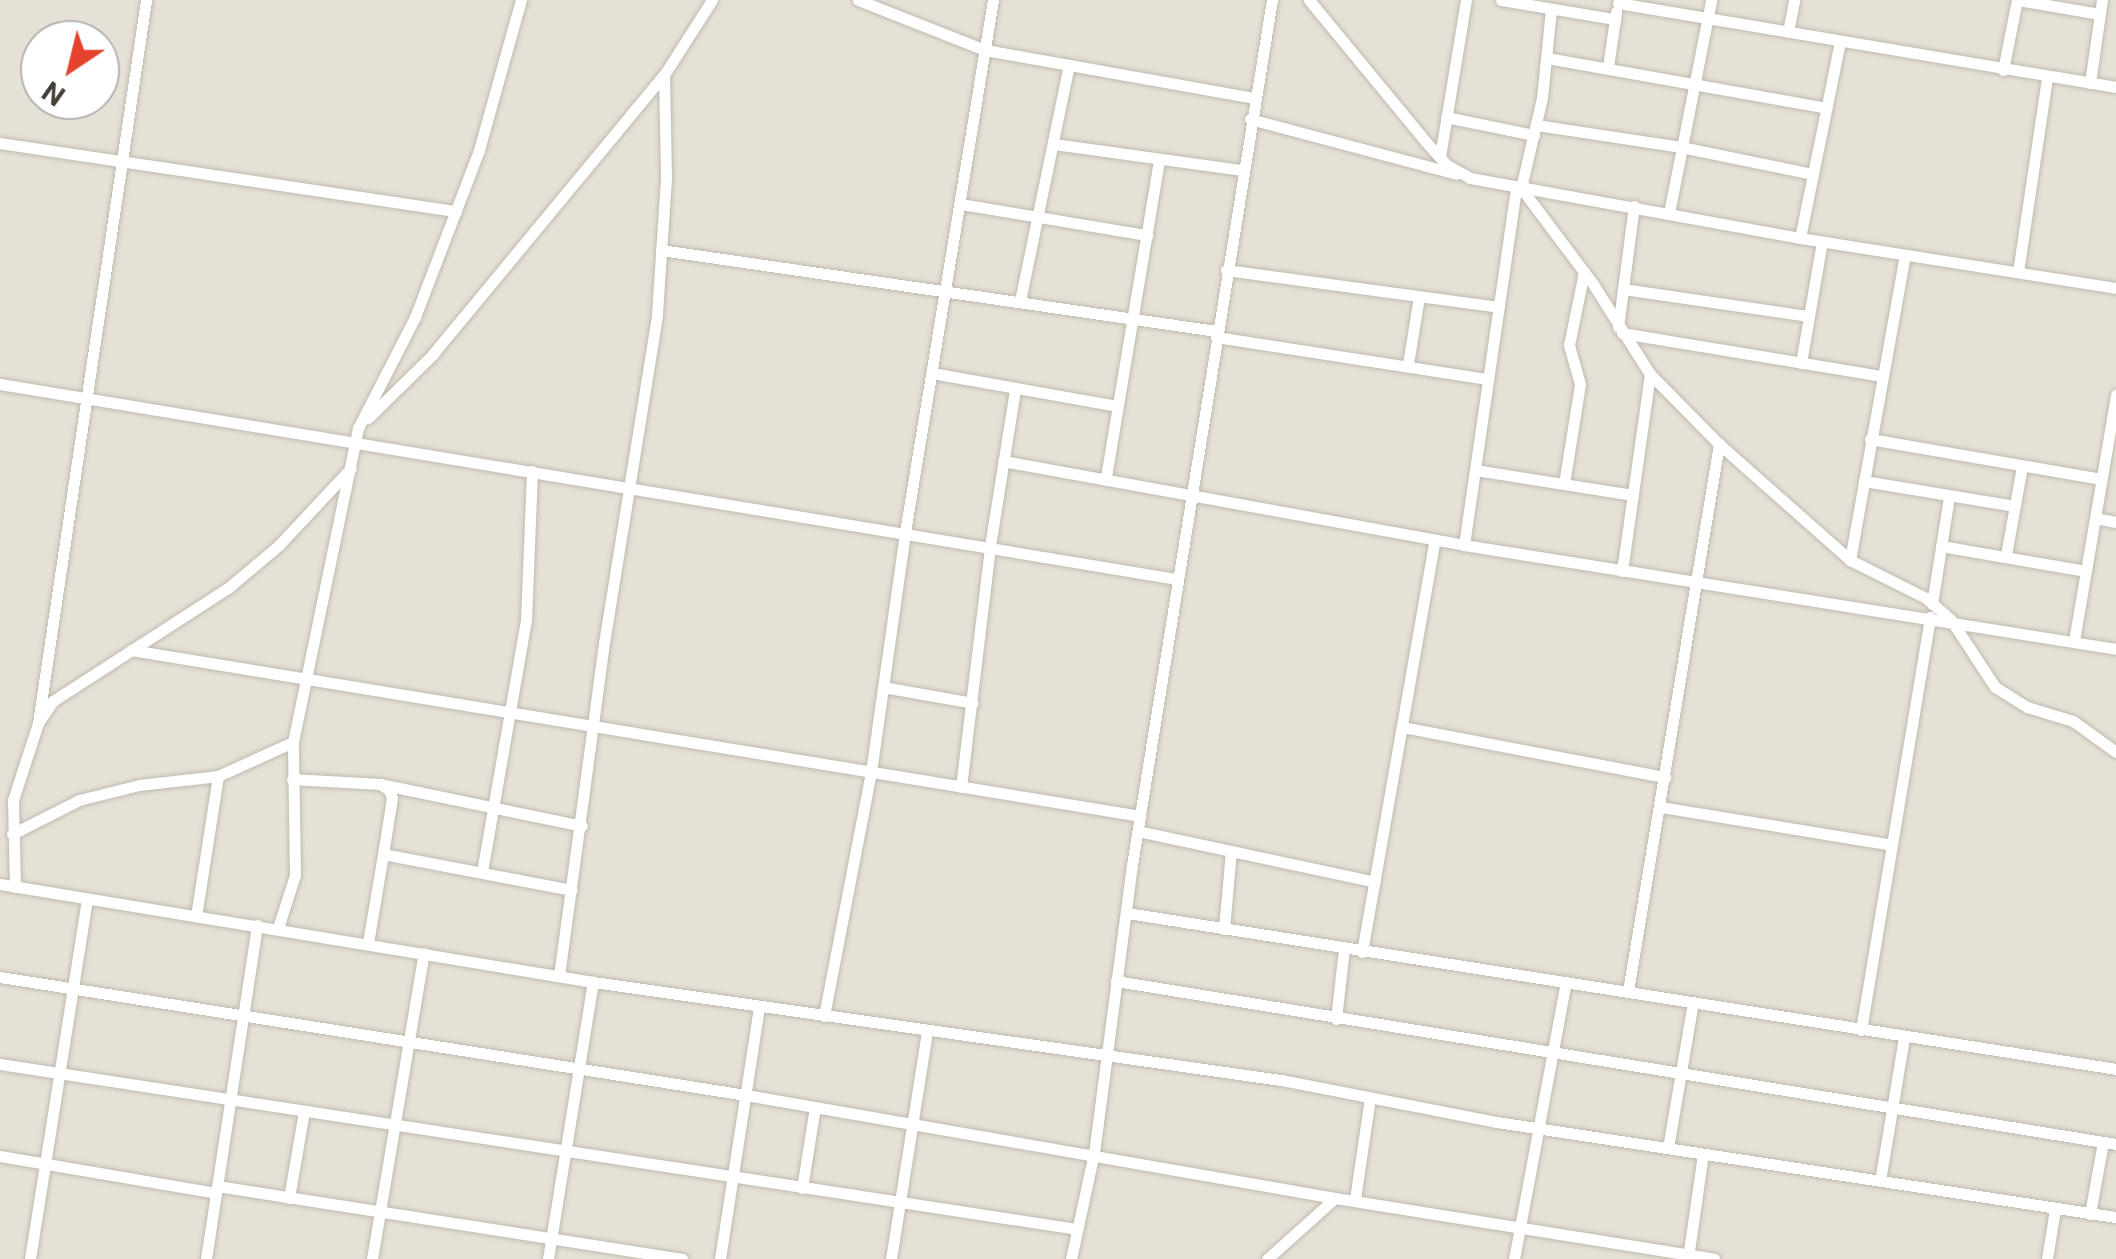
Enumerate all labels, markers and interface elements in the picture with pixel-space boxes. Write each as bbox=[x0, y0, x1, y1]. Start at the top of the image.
north arrow bbox=[20, 20, 120, 120]
text: N bbox=[36, 74, 71, 113]

